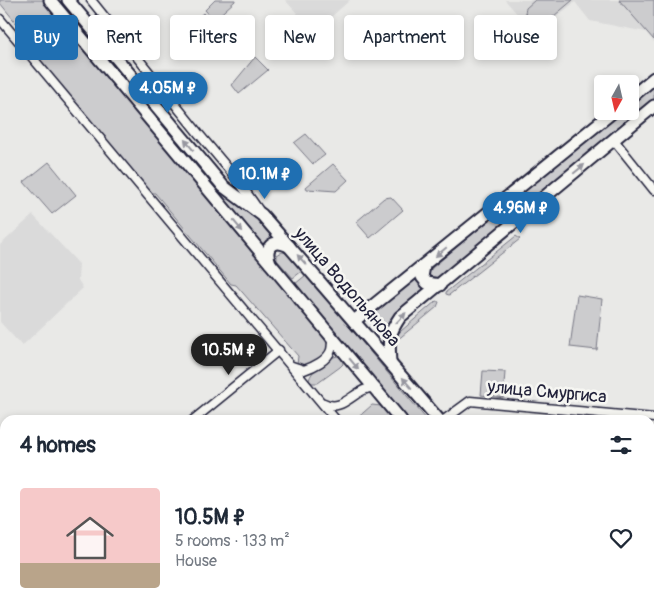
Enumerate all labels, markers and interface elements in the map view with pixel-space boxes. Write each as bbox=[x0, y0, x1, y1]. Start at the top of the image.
chip: Buy bbox=[15, 15, 78, 60]
chip: Rent bbox=[88, 15, 160, 60]
chip: Filters bbox=[170, 15, 255, 60]
chip: New bbox=[265, 15, 334, 60]
chip: Apartment bbox=[344, 15, 464, 60]
chip: House bbox=[474, 15, 557, 60]
pin: 4.05M ₽ bbox=[122, 72, 214, 114]
north arrow bbox=[594, 75, 639, 120]
map controls bbox=[594, 75, 639, 120]
text: 4.05M ₽ bbox=[140, 78, 196, 98]
one-way arrow bbox=[183, 138, 194, 151]
pin: 10.1M ₽ bbox=[219, 158, 311, 200]
one-way arrow bbox=[572, 163, 585, 174]
text: 10.1M ₽ bbox=[239, 164, 291, 184]
pin: 4.96M ₽ bbox=[475, 192, 567, 234]
text: 4.96M ₽ bbox=[494, 198, 548, 218]
one-way arrow bbox=[232, 220, 243, 232]
street label: улица Водопьянова bbox=[288, 222, 405, 351]
one-way arrow bbox=[434, 247, 447, 258]
one-way arrow bbox=[296, 254, 308, 266]
one-way arrow bbox=[395, 312, 407, 324]
pin: 10.5M ₽ bbox=[183, 334, 275, 376]
text: 10.5M ₽ bbox=[202, 340, 256, 360]
one-way arrow bbox=[348, 357, 360, 369]
street label: улица Смургиса bbox=[485, 375, 608, 409]
one-way arrow bbox=[402, 377, 413, 390]
icon: filters bbox=[607, 431, 635, 459]
text: 4 homes bbox=[20, 432, 96, 459]
text: 10.5M ₽ bbox=[175, 504, 246, 531]
icon: home bbox=[60, 508, 120, 568]
icon: heart bbox=[607, 524, 635, 552]
text: 5 rooms · 133 m² bbox=[175, 531, 290, 551]
text: House bbox=[175, 551, 217, 571]

